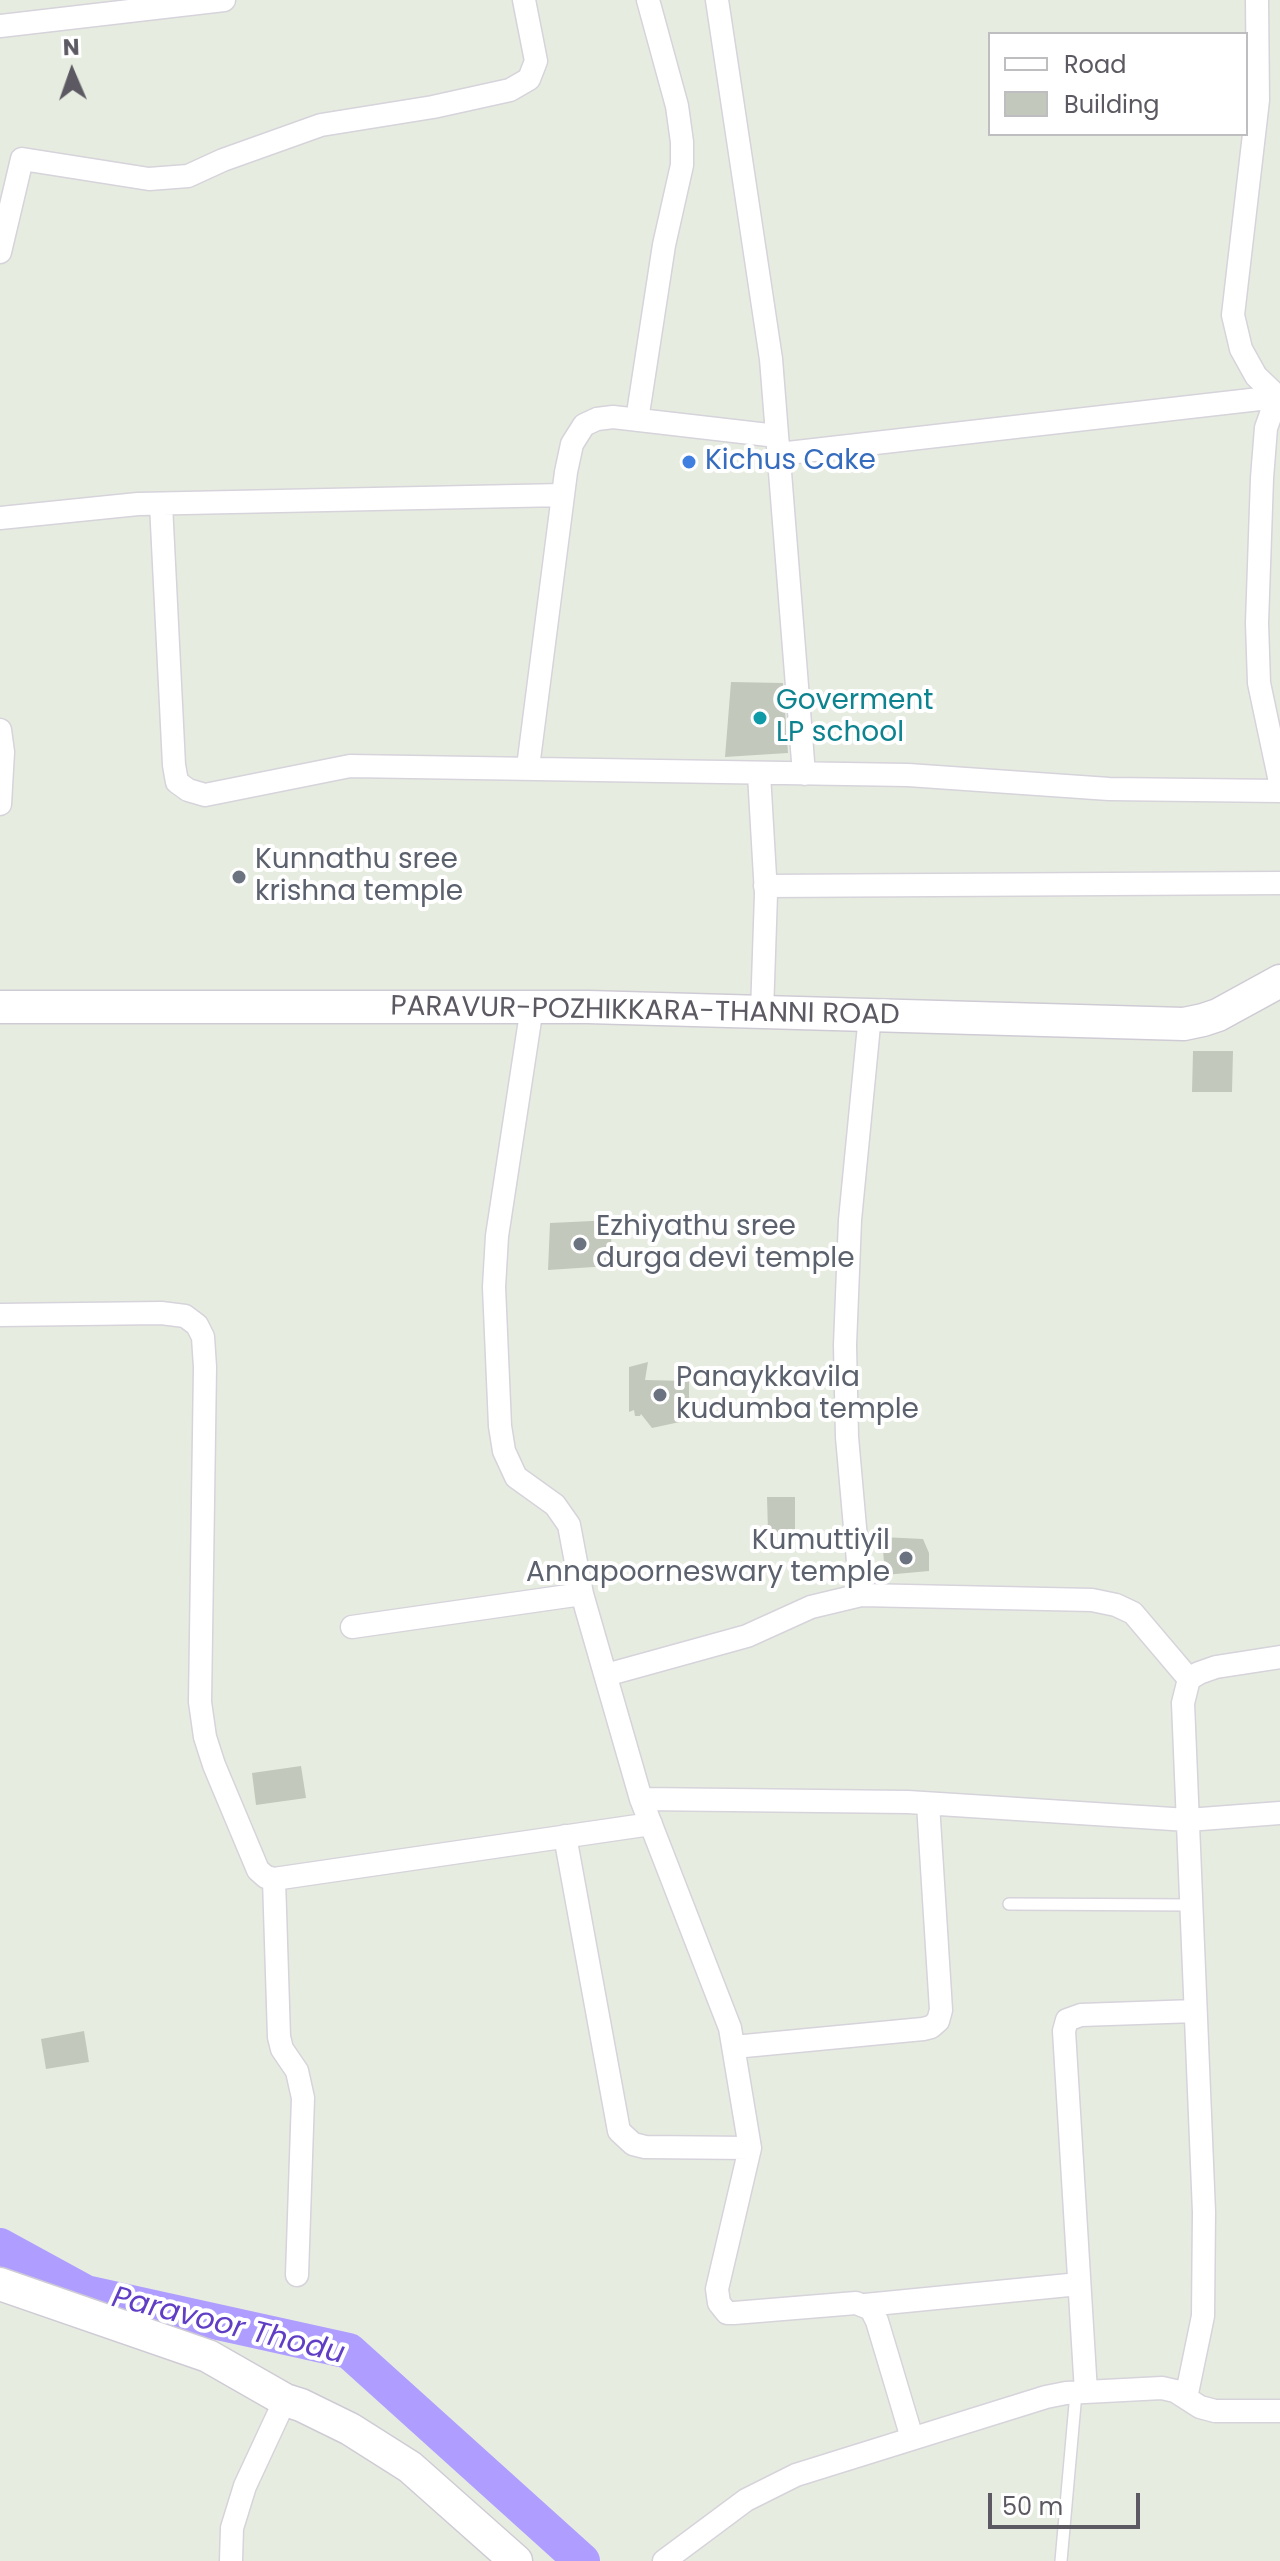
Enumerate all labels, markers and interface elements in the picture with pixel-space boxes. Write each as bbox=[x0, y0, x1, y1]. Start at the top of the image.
north arrow bbox=[32, 32, 112, 112]
text: N bbox=[62, 32, 80, 63]
legend bbox=[988, 32, 1248, 136]
text: Road bbox=[1064, 48, 1126, 81]
text: Building bbox=[1064, 88, 1160, 121]
place label: Kichus Cake bbox=[705, 445, 876, 479]
marker: Kichus Cake bbox=[680, 453, 698, 471]
place label: Goverment LP school bbox=[776, 685, 934, 751]
marker: Goverment LP school bbox=[751, 709, 769, 727]
place label: Kunnathu sree krishna temple bbox=[255, 844, 463, 910]
marker: Kunnathu sree krishna temple bbox=[230, 868, 248, 886]
street label: PARAVUR-POZHIKKARA-THANNI ROAD bbox=[390, 991, 900, 1033]
place label: Ezhiyathu sree durga devi temple bbox=[596, 1211, 855, 1277]
marker: Ezhiyathu sree durga devi temple bbox=[571, 1235, 589, 1253]
place label: Panaykkavila kudumba temple bbox=[676, 1362, 919, 1428]
marker: Panaykkavila kudumba temple bbox=[651, 1386, 669, 1404]
place label: Kumuttiyil Annapoorneswary temple bbox=[526, 1525, 890, 1591]
marker: Kumuttiyil Annapoorneswary temple bbox=[897, 1549, 915, 1567]
water label: Paravoor Thodu bbox=[108, 2281, 348, 2373]
scale bar bbox=[992, 2477, 1144, 2527]
text: 50 m bbox=[1002, 2490, 1063, 2523]

